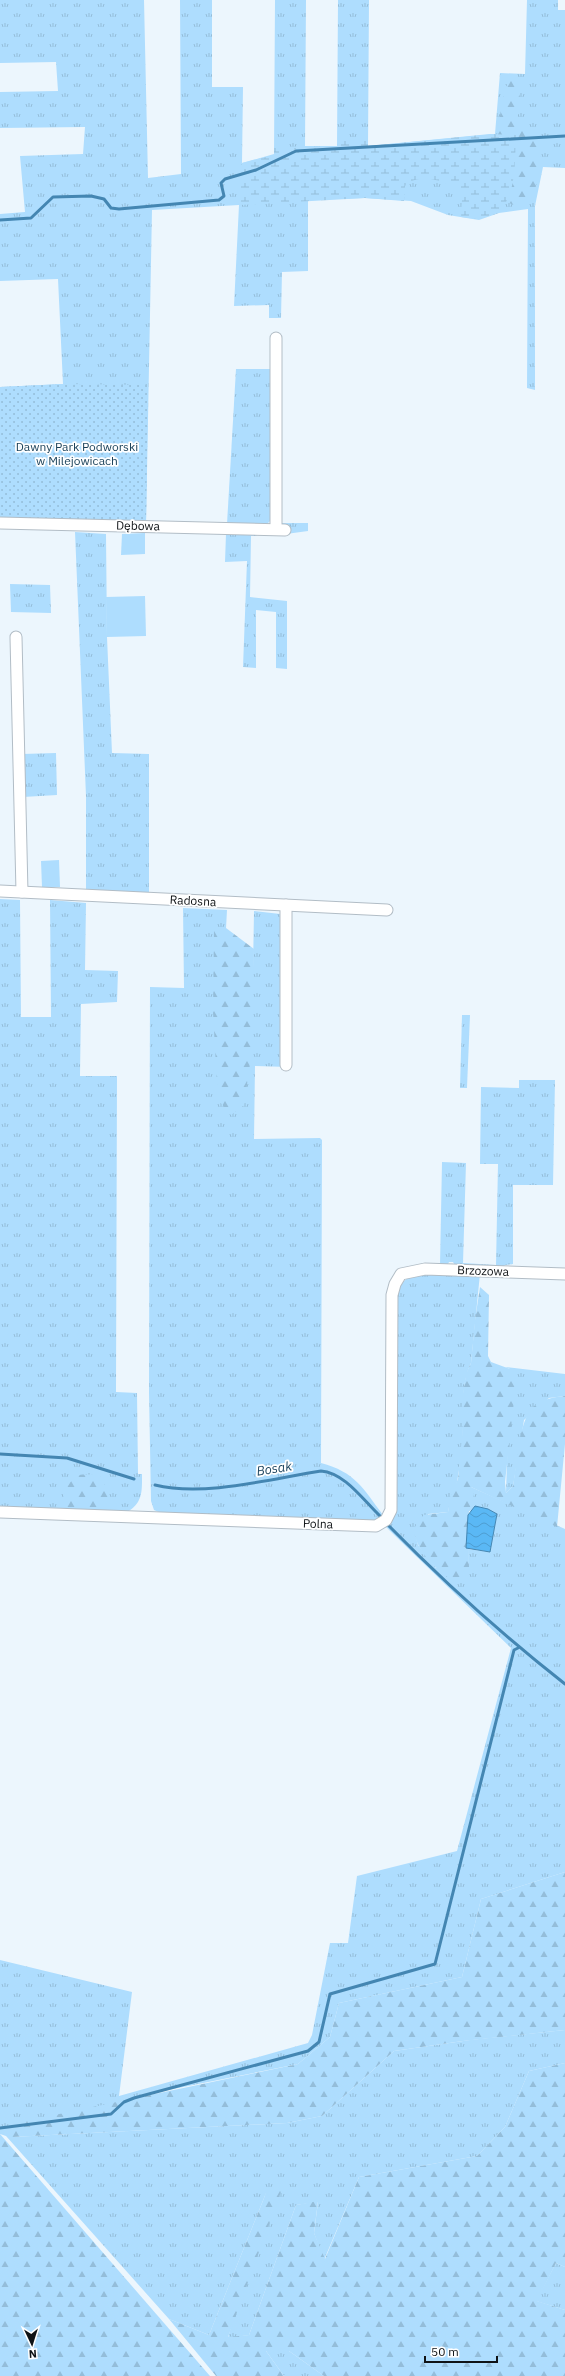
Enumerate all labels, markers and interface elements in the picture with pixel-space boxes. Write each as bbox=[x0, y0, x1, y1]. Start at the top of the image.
park label: Dawny Park Podworski w Milejowicach bbox=[16, 439, 138, 468]
street label: Dębowa bbox=[116, 518, 161, 533]
street label: Radosna bbox=[169, 892, 217, 909]
street label: Brzozowa bbox=[457, 1262, 510, 1279]
water label: Bosak bbox=[255, 1457, 293, 1480]
street label: Polna bbox=[303, 1515, 334, 1532]
north arrow bbox=[12, 2324, 52, 2364]
scale bar bbox=[425, 2338, 497, 2364]
text: 50 m bbox=[431, 2344, 459, 2359]
text: N bbox=[28, 2347, 37, 2361]

